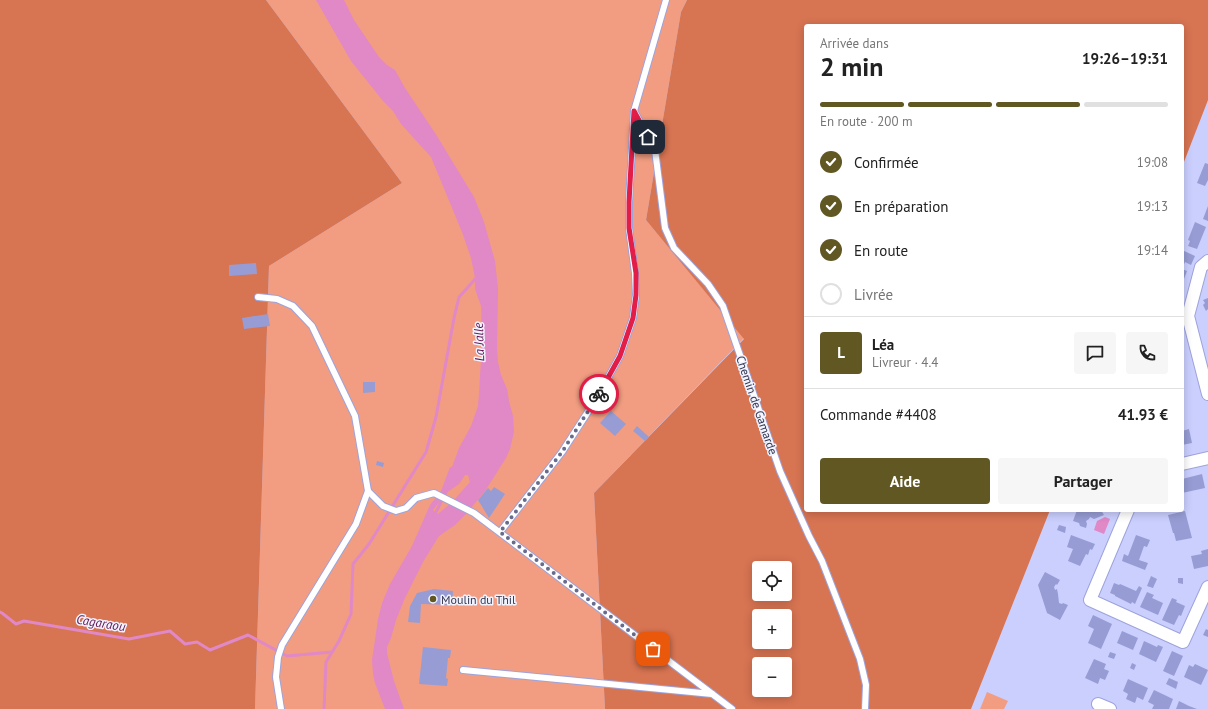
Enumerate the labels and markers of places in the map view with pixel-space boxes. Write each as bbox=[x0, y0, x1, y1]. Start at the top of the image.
pin bbox=[631, 120, 665, 154]
place label: Moulin du Thil bbox=[441, 592, 516, 607]
marker: Moulin du Thil bbox=[428, 594, 438, 604]
pin bbox=[636, 632, 670, 666]

